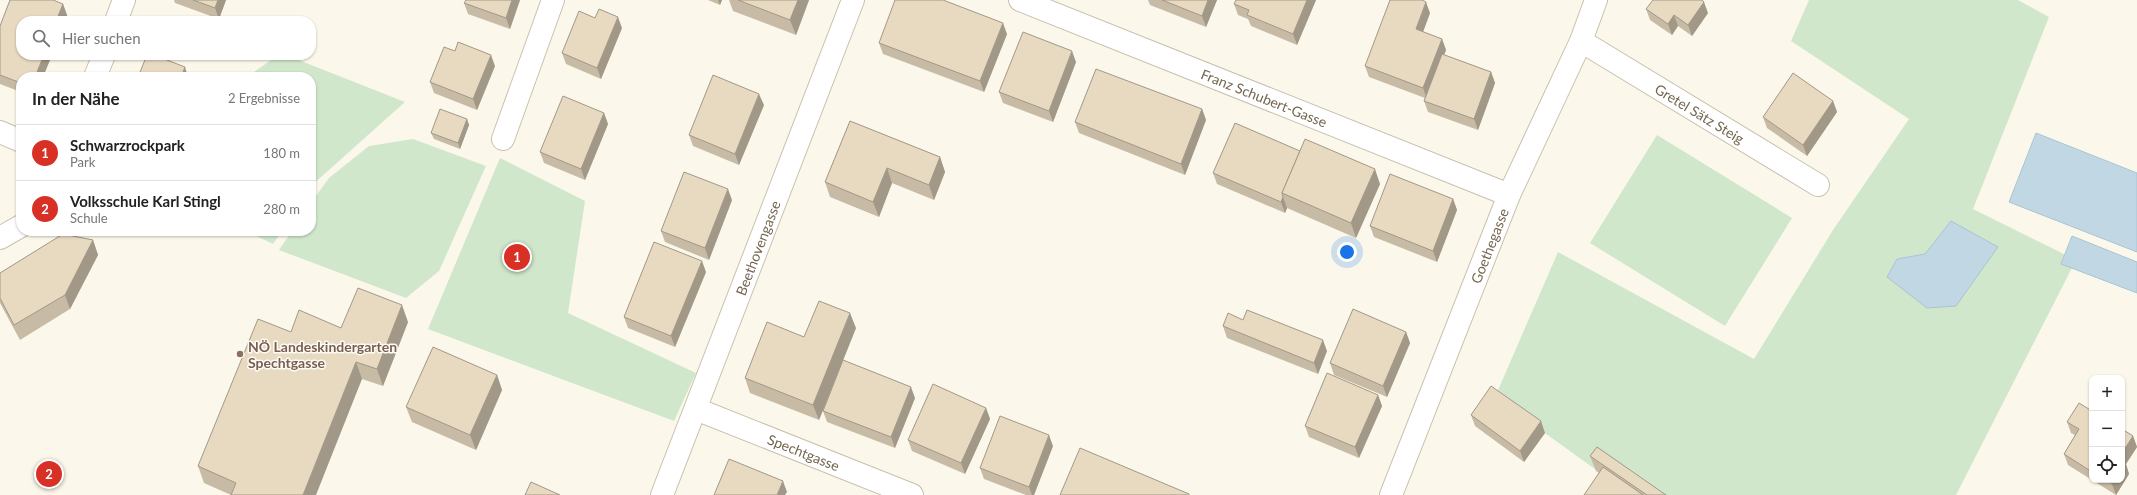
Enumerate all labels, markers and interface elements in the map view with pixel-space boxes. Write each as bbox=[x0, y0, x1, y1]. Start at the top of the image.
search box bbox=[16, 16, 316, 60]
icon: search bbox=[30, 27, 52, 49]
text: Hier suchen bbox=[62, 29, 141, 47]
street label: Franz Schubert-Gasse bbox=[1199, 65, 1330, 130]
street label: Gretel Sätz Steig bbox=[1652, 80, 1747, 147]
text: In der Nähe bbox=[32, 88, 120, 109]
text: 2 Ergebnisse bbox=[228, 90, 300, 106]
text: Schwarzrockpark bbox=[70, 136, 185, 154]
text: 1 bbox=[41, 145, 49, 161]
text: 180 m bbox=[263, 145, 300, 161]
text: Park bbox=[70, 154, 95, 170]
text: Volksschule Karl Stingl bbox=[70, 192, 221, 210]
street label: Beethovengasse bbox=[731, 198, 783, 298]
text: 2 bbox=[41, 201, 49, 217]
text: 280 m bbox=[263, 201, 300, 217]
street label: Goethegasse bbox=[1467, 206, 1512, 286]
text: Schule bbox=[70, 210, 108, 226]
pin: 1 bbox=[504, 242, 530, 272]
your location bbox=[1337, 242, 1357, 262]
place label: NÖ Landeskindergarten Spechtgasse bbox=[248, 338, 397, 371]
marker: NÖ Landeskindergarten Spechtgasse bbox=[235, 349, 245, 359]
map controls bbox=[2089, 375, 2125, 483]
button: + bbox=[2089, 375, 2125, 411]
button: − bbox=[2089, 411, 2125, 447]
street label: Spechtgasse bbox=[765, 430, 842, 474]
button: locate bbox=[2089, 447, 2125, 483]
pin: 2 bbox=[36, 459, 62, 489]

